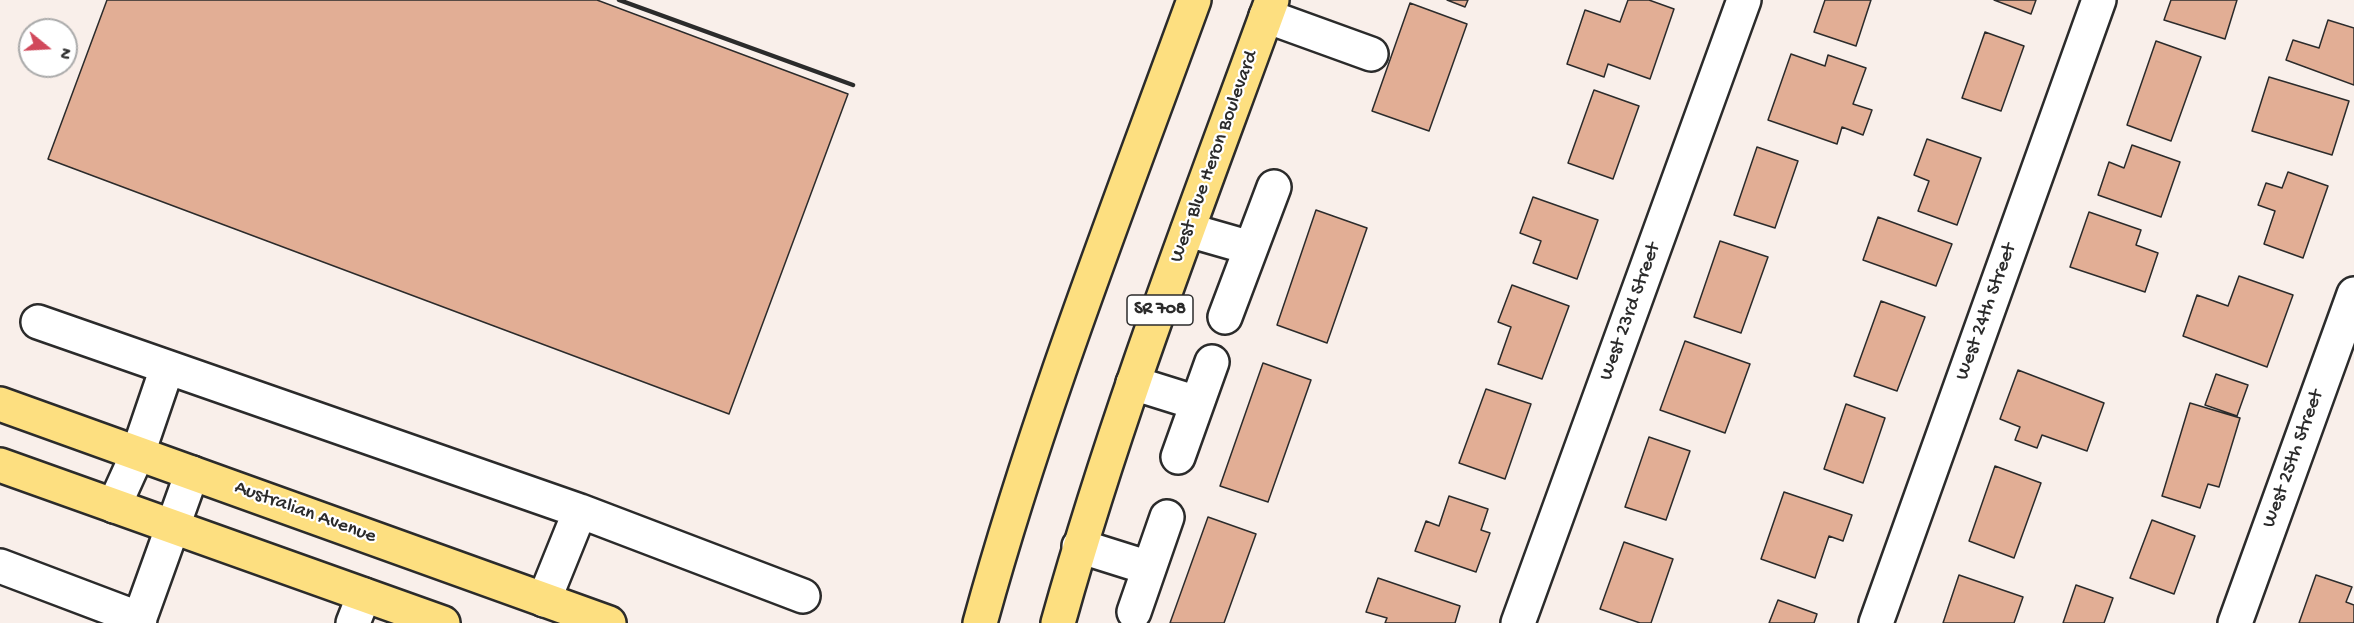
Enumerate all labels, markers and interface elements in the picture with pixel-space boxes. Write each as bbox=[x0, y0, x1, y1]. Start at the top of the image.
north arrow bbox=[18, 18, 78, 78]
text: N bbox=[53, 45, 74, 61]
street label: West Blue Heron Boulevard bbox=[1165, 48, 1265, 266]
street label: West 23rd Street bbox=[1595, 240, 1667, 384]
street label: West 24th Street bbox=[1951, 240, 2023, 384]
road number: SR 708 bbox=[1127, 295, 1193, 325]
street label: West 25th Street bbox=[2258, 387, 2330, 531]
street label: Australian Avenue bbox=[231, 476, 379, 550]

